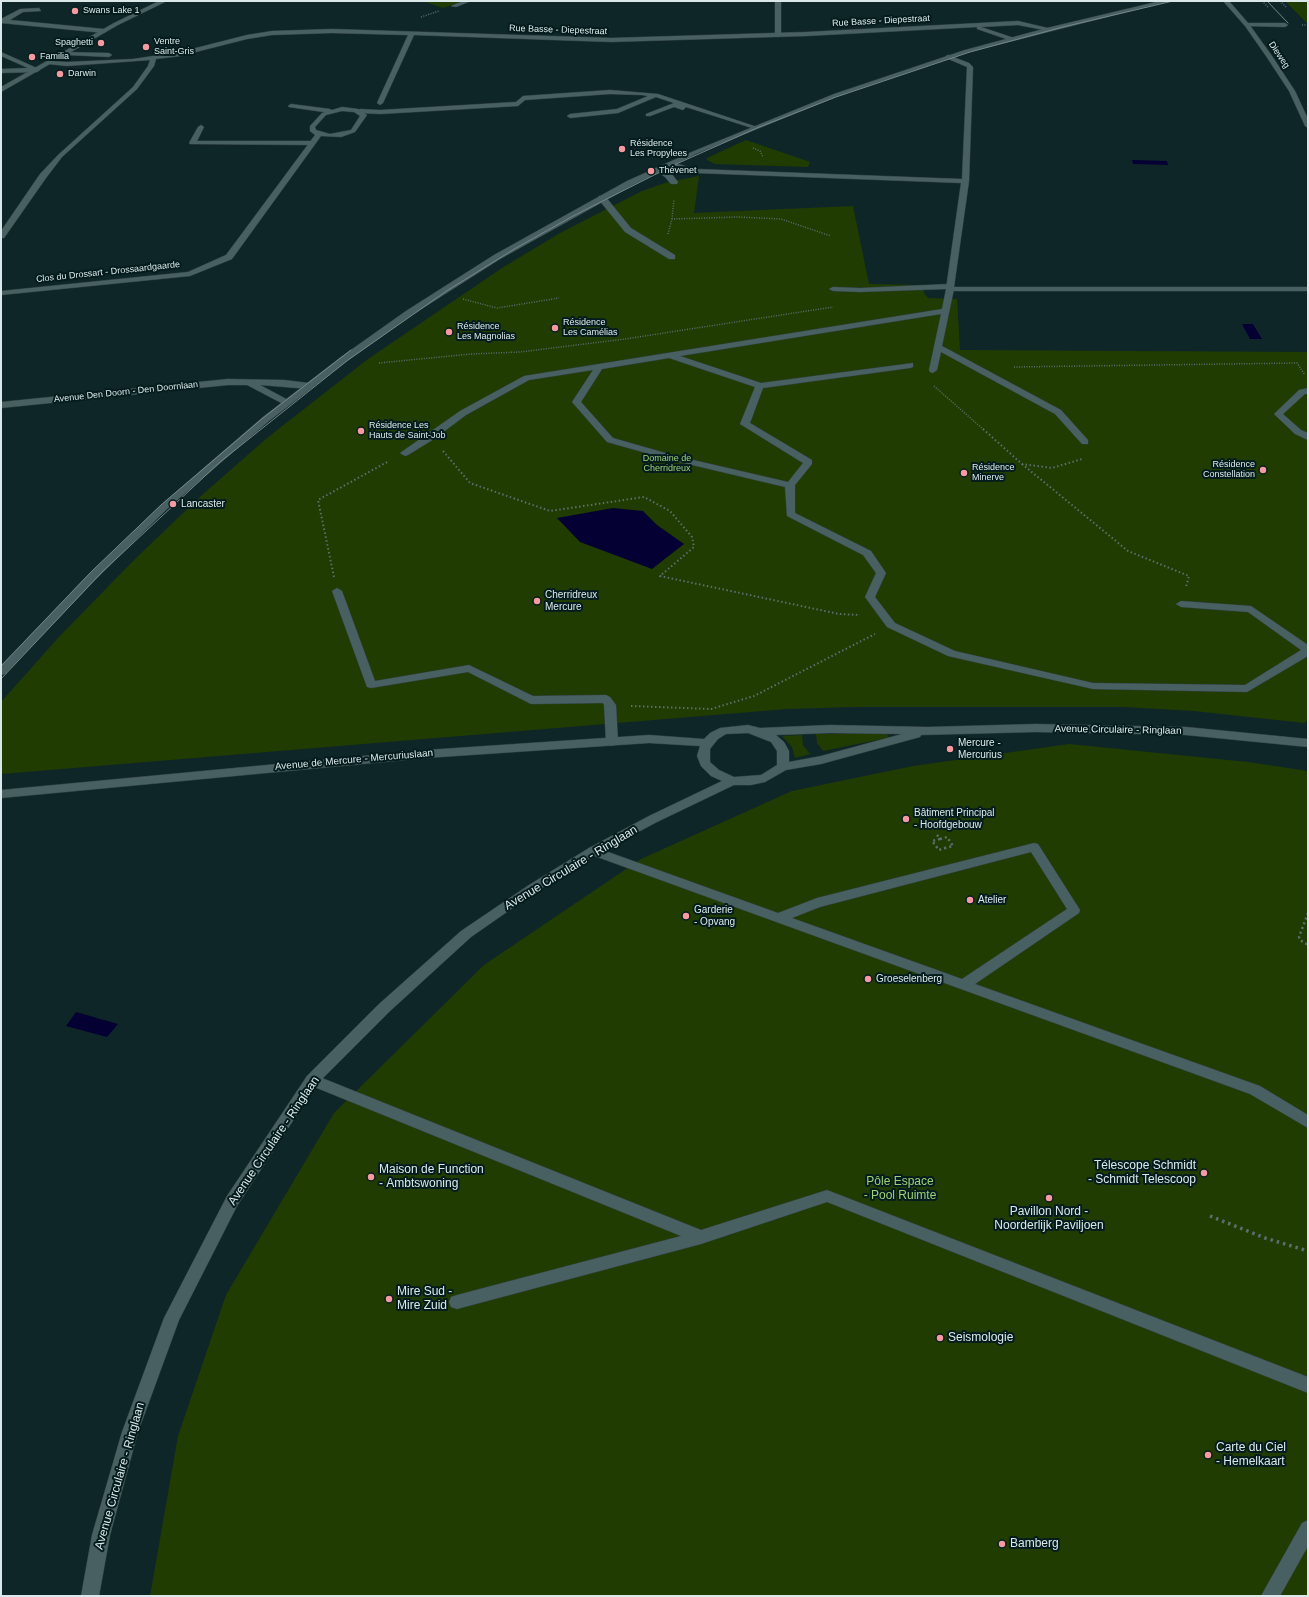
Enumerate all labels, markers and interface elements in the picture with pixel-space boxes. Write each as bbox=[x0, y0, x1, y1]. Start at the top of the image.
marker: Swans Lake 1 bbox=[70, 6, 80, 16]
place label: Swans Lake 1 bbox=[83, 6, 140, 16]
street label: Rue Basse - Diepestraat bbox=[832, 13, 930, 29]
street label: Rue Basse - Diepestraat bbox=[509, 23, 607, 37]
place label: Ventre Saint-Gris bbox=[154, 37, 194, 58]
place label: Spaghetti bbox=[55, 38, 93, 48]
marker: Spaghetti bbox=[96, 38, 106, 48]
street label: Dieweg bbox=[1266, 40, 1292, 70]
marker: Ventre Saint-Gris bbox=[141, 42, 151, 52]
marker: Familia bbox=[27, 52, 37, 62]
place label: Familia bbox=[40, 52, 69, 62]
marker: Darwin bbox=[55, 69, 65, 79]
place label: Darwin bbox=[68, 69, 96, 79]
place label: Résidence Les Propylees bbox=[630, 139, 687, 160]
marker: Résidence Les Propylees bbox=[617, 144, 627, 154]
marker: Thévenet bbox=[646, 166, 656, 176]
place label: Thévenet bbox=[659, 166, 697, 176]
street label: Clos du Drossart - Drossaardgaarde bbox=[36, 259, 180, 285]
place label: Résidence Les Camélias bbox=[563, 318, 618, 339]
place label: Résidence Les Magnolias bbox=[457, 322, 515, 343]
marker: Résidence Les Camélias bbox=[550, 323, 560, 333]
marker: Résidence Les Magnolias bbox=[444, 327, 454, 337]
street label: Avenue Den Doorn - Den Doornlaan bbox=[53, 379, 199, 405]
place label: Résidence Les Hauts de Saint-Job bbox=[369, 421, 446, 442]
marker: Résidence Les Hauts de Saint-Job bbox=[356, 426, 366, 436]
park label: Domaine de Cherridreux bbox=[643, 454, 691, 475]
place label: Résidence Constellation bbox=[1203, 460, 1255, 481]
place label: Résidence Minerve bbox=[972, 463, 1015, 484]
marker: Résidence Constellation bbox=[1258, 465, 1268, 475]
marker: Résidence Minerve bbox=[959, 468, 969, 478]
place label: Lancaster bbox=[181, 498, 225, 510]
marker: Lancaster bbox=[168, 499, 178, 509]
place label: Cherridreux Mercure bbox=[545, 589, 597, 612]
marker: Cherridreux Mercure bbox=[532, 596, 542, 606]
street label: Avenue Circulaire - Ringlaan bbox=[1054, 723, 1182, 737]
place label: Mercure - Mercurius bbox=[958, 737, 1002, 760]
marker: Mercure - Mercurius bbox=[945, 744, 955, 754]
street label: Avenue de Mercure - Mercuriuslaan bbox=[274, 747, 434, 773]
place label: Bâtiment Principal - Hoofdgebouw bbox=[914, 807, 995, 830]
marker: Bâtiment Principal - Hoofdgebouw bbox=[901, 814, 911, 824]
street label: Avenue Circulaire - Ringlaan bbox=[502, 823, 640, 913]
place label: Atelier bbox=[978, 894, 1006, 906]
marker: Atelier bbox=[965, 895, 975, 905]
place label: Garderie - Opvang bbox=[694, 904, 735, 928]
marker: Garderie - Opvang bbox=[681, 911, 691, 921]
place label: Groeselenberg bbox=[876, 973, 942, 985]
marker: Groeselenberg bbox=[863, 974, 873, 984]
street label: Avenue Circulaire - Ringlaan bbox=[225, 1074, 323, 1208]
place label: Télescope Schmidt - Schmidt Telescoop bbox=[1088, 1159, 1196, 1187]
place label: Maison de Function - Ambtswoning bbox=[379, 1163, 484, 1191]
marker: Télescope Schmidt - Schmidt Telescoop bbox=[1199, 1168, 1209, 1178]
marker: Maison de Function - Ambtswoning bbox=[366, 1172, 376, 1182]
park label: Pôle Espace - Pool Ruimte bbox=[864, 1175, 936, 1203]
marker: Pavillon Nord - Noorderlijk Paviljoen bbox=[1044, 1193, 1054, 1203]
place label: Pavillon Nord - Noorderlijk Paviljoen bbox=[994, 1205, 1104, 1233]
place label: Mire Sud - Mire Zuid bbox=[397, 1285, 452, 1313]
marker: Mire Sud - Mire Zuid bbox=[384, 1294, 394, 1304]
place label: Seismologie bbox=[948, 1331, 1013, 1345]
marker: Seismologie bbox=[935, 1333, 945, 1343]
street label: Avenue Circulaire - Ringlaan bbox=[92, 1401, 148, 1551]
place label: Carte du Ciel - Hemelkaart bbox=[1216, 1441, 1286, 1469]
marker: Carte du Ciel - Hemelkaart bbox=[1203, 1450, 1213, 1460]
place label: Bamberg bbox=[1010, 1537, 1059, 1551]
marker: Bamberg bbox=[997, 1539, 1007, 1549]

